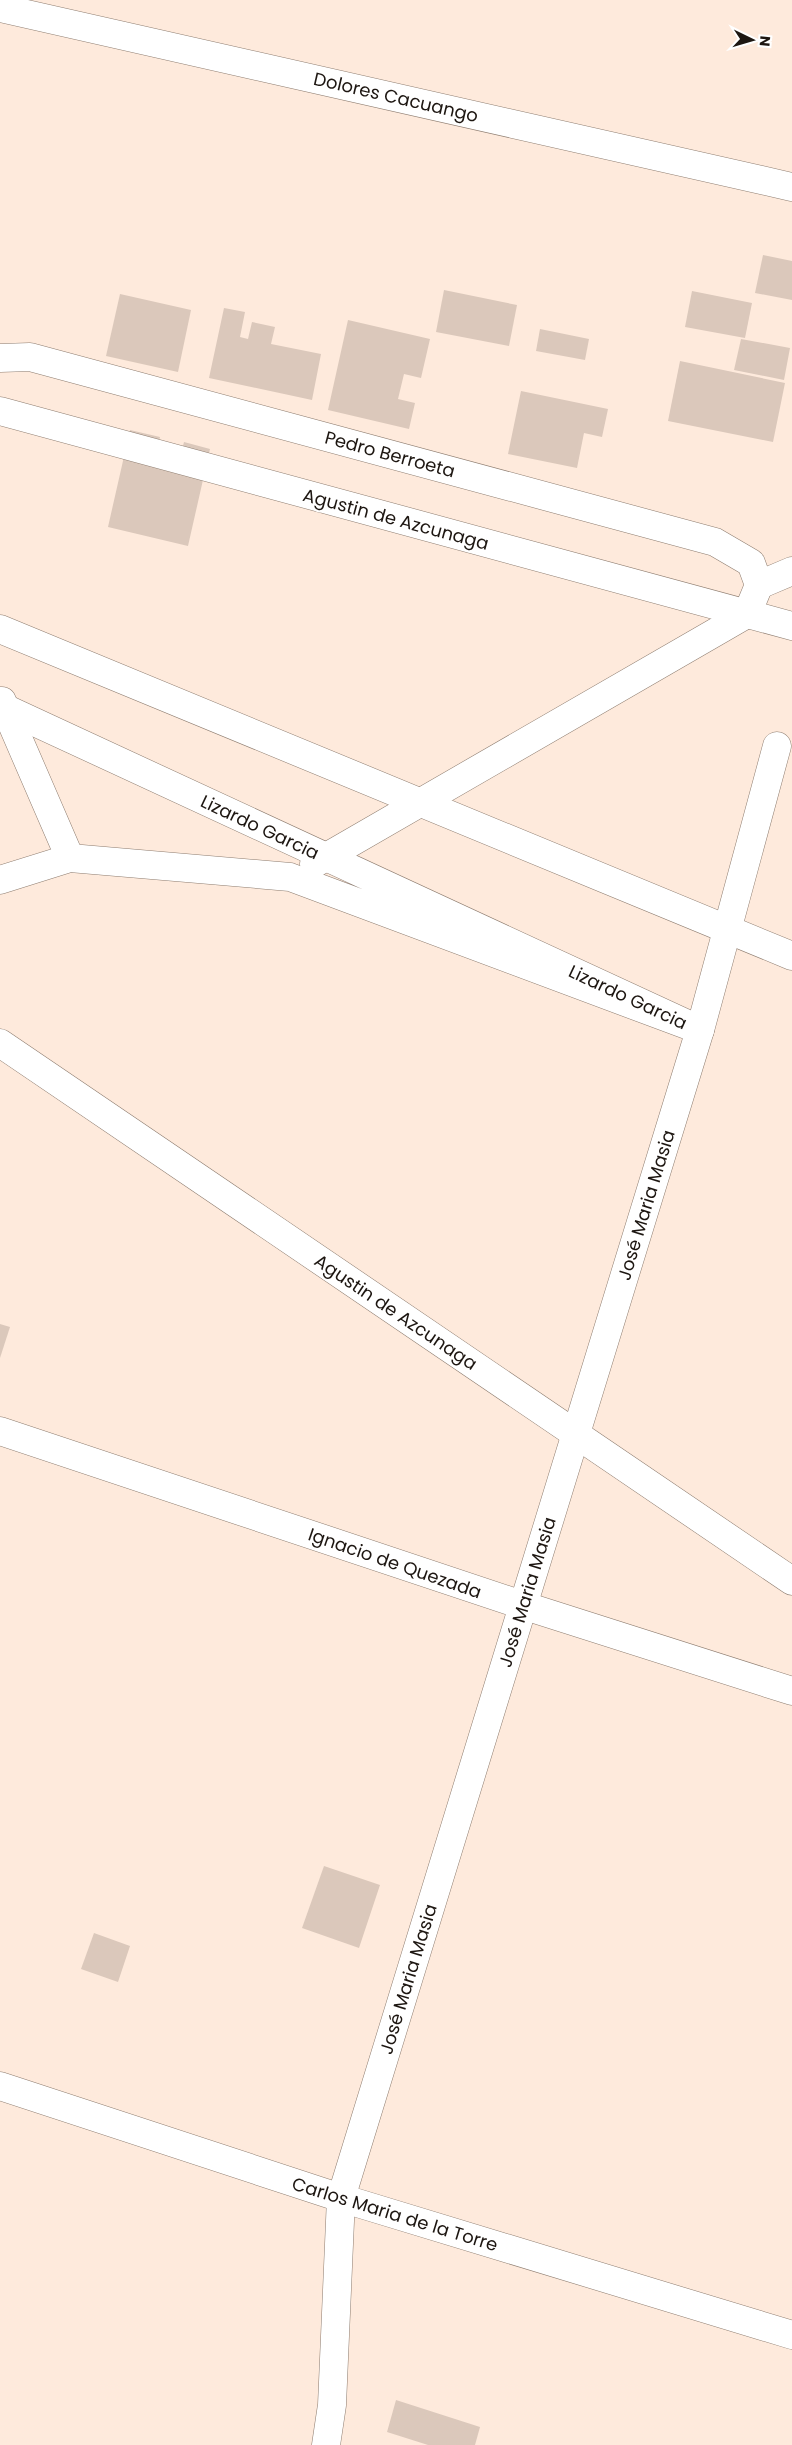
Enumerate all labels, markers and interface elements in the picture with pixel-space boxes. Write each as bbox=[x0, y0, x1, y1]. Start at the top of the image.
north arrow bbox=[727, 15, 777, 65]
text: N bbox=[755, 35, 775, 47]
street label: Dolores Cacuango bbox=[311, 66, 481, 128]
street label: Pedro Berroeta bbox=[322, 425, 458, 483]
street label: Agustin de Azcunaga bbox=[300, 482, 492, 556]
street label: Lizardo Garcia bbox=[197, 789, 323, 865]
street label: Lizardo Garcia bbox=[565, 959, 691, 1035]
street label: José Maria Masia bbox=[611, 1127, 681, 1283]
street label: Agustin de Azcunaga bbox=[310, 1248, 482, 1376]
street label: José Maria Masia bbox=[492, 1514, 562, 1670]
street label: Ignacio de Quezada bbox=[305, 1522, 485, 1604]
street label: José Maria Masia bbox=[373, 1901, 443, 2057]
street label: Carlos Maria de la Torre bbox=[289, 2171, 501, 2257]

